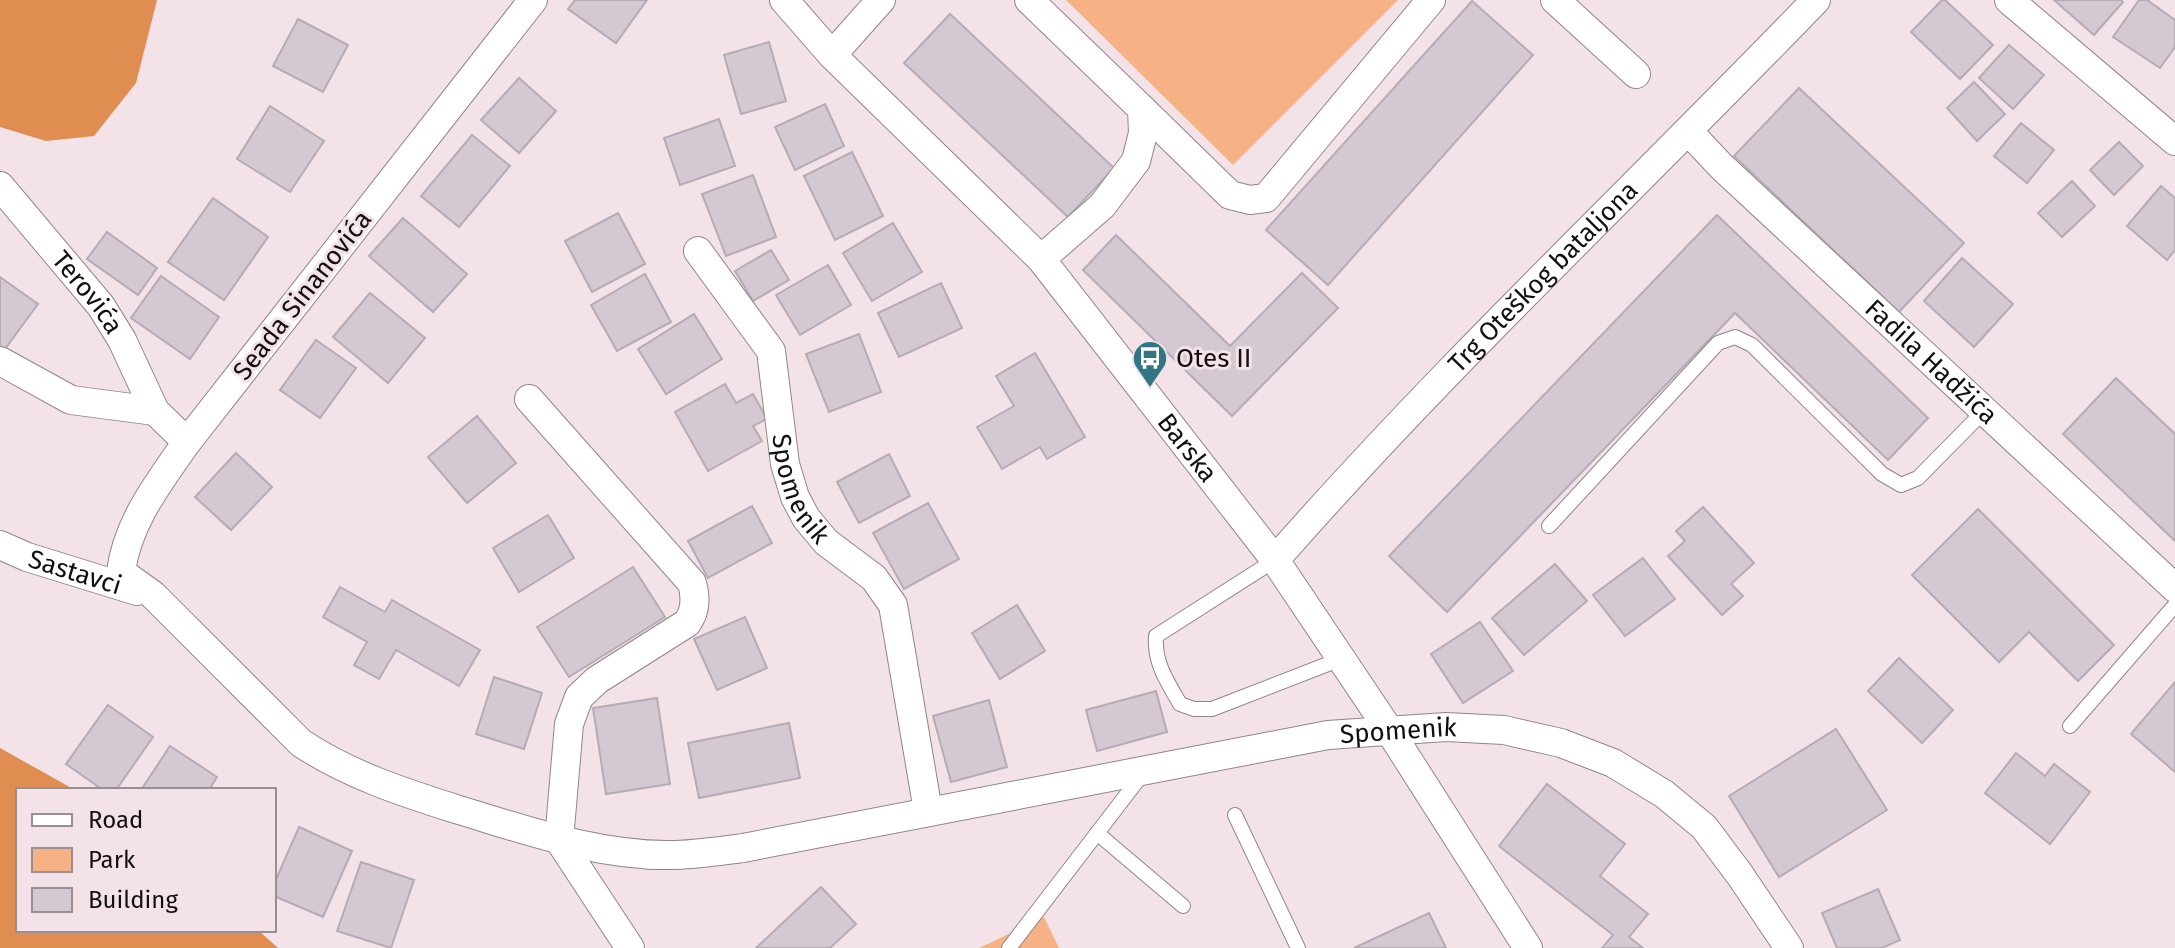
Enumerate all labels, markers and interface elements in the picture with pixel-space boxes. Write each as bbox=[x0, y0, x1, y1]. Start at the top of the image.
street label: Trg Oteškog bataljona bbox=[1442, 175, 1645, 379]
street label: Seada Sinanovića bbox=[227, 204, 378, 386]
street label: Terovića bbox=[45, 245, 129, 340]
street label: Fadila Hadžića bbox=[1859, 293, 2004, 431]
bus stop icon: Otes II bbox=[1131, 339, 1169, 389]
place label: Otes II bbox=[1176, 343, 1252, 374]
street label: Barska bbox=[1151, 407, 1224, 489]
street label: Spomenik bbox=[765, 432, 836, 551]
street label: Sastavci bbox=[25, 543, 125, 601]
street label: Spomenik bbox=[1339, 712, 1458, 750]
legend bbox=[16, 788, 276, 932]
text: Road bbox=[88, 806, 143, 834]
text: Park bbox=[88, 846, 136, 874]
text: Building bbox=[88, 886, 178, 914]

